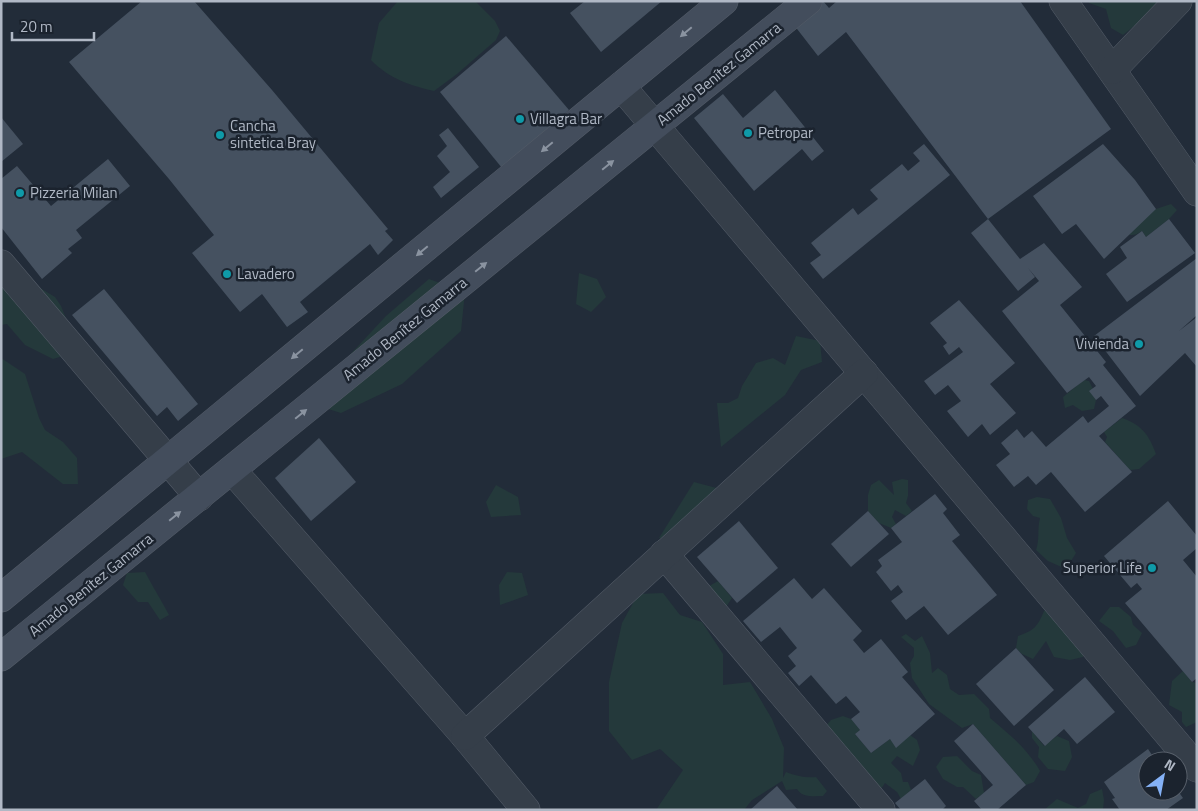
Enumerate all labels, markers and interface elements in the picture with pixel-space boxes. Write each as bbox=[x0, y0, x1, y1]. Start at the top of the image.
scale bar bbox=[12, 10, 95, 42]
text: 20 m bbox=[20, 15, 53, 38]
street label: Amado Benítez Gamarra bbox=[652, 16, 786, 131]
one-way arrow bbox=[680, 27, 693, 38]
place label: Villagra Bar bbox=[530, 107, 602, 130]
marker: Villagra Bar bbox=[514, 113, 526, 125]
place label: Cancha sintetica Bray bbox=[230, 114, 316, 154]
place label: Petropar bbox=[758, 121, 813, 144]
marker: Petropar bbox=[742, 127, 754, 139]
marker: Cancha sintetica Bray bbox=[214, 129, 226, 141]
one-way arrow bbox=[541, 141, 554, 152]
one-way arrow bbox=[601, 159, 614, 170]
place label: Pizzeria Milan bbox=[30, 181, 118, 204]
marker: Pizzeria Milan bbox=[14, 187, 26, 199]
one-way arrow bbox=[416, 245, 429, 256]
place label: Lavadero bbox=[237, 262, 295, 285]
one-way arrow bbox=[475, 262, 488, 273]
marker: Lavadero bbox=[221, 268, 233, 280]
street label: Amado Benítez Gamarra bbox=[338, 271, 472, 386]
place label: Vivienda bbox=[1075, 332, 1129, 355]
marker: Vivienda bbox=[1133, 338, 1145, 350]
one-way arrow bbox=[291, 349, 304, 360]
one-way arrow bbox=[294, 408, 307, 419]
one-way arrow bbox=[168, 511, 181, 522]
street label: Amado Benítez Gamarra bbox=[24, 527, 158, 642]
place label: Superior Life bbox=[1063, 556, 1142, 579]
marker: Superior Life bbox=[1146, 562, 1158, 574]
north arrow bbox=[1138, 751, 1188, 801]
text: N bbox=[1160, 753, 1180, 776]

